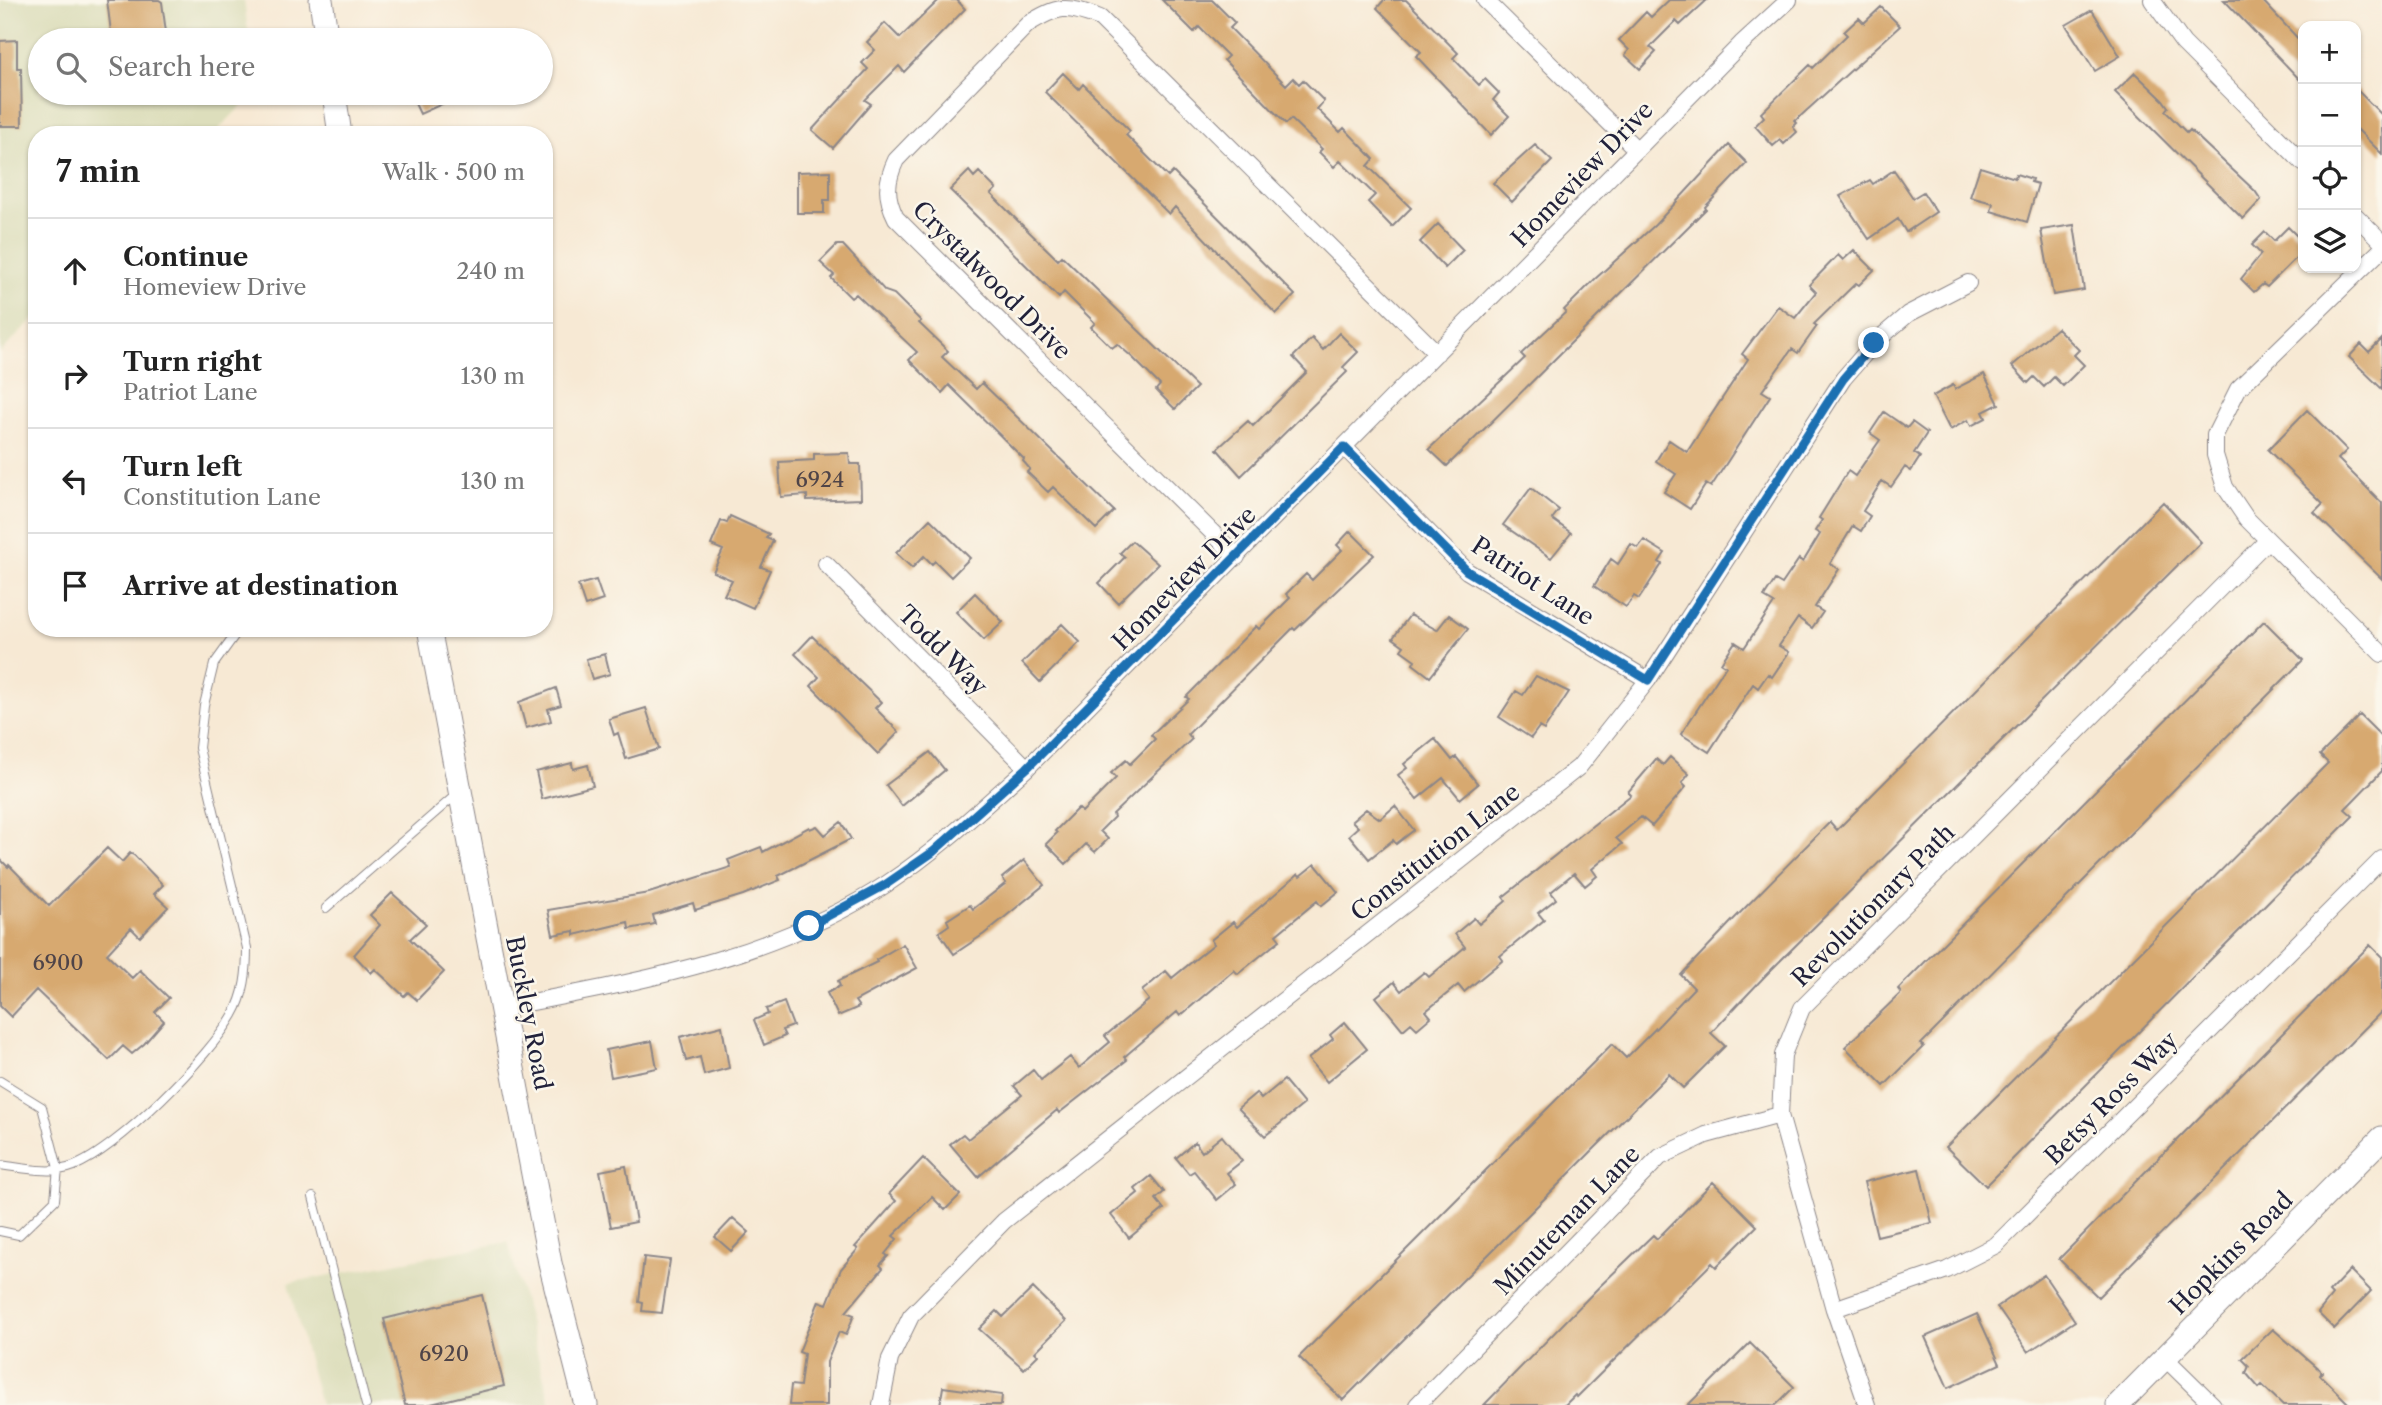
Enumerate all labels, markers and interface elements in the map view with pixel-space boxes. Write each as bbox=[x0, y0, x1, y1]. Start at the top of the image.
map controls bbox=[2298, 21, 2361, 273]
button: + bbox=[2298, 21, 2361, 84]
search box bbox=[28, 28, 553, 105]
icon: search bbox=[52, 48, 90, 86]
text: Search here bbox=[108, 51, 255, 83]
button: − bbox=[2298, 84, 2361, 147]
street label: Homeview Drive bbox=[1505, 95, 1659, 253]
button: locate bbox=[2298, 147, 2361, 210]
text: 7 min bbox=[56, 153, 140, 190]
text: Walk · 500 m bbox=[382, 158, 525, 186]
street label: Crystalwood Drive bbox=[907, 195, 1077, 365]
button: layers bbox=[2298, 210, 2361, 273]
text: Continue bbox=[123, 241, 248, 273]
icon: ahead bbox=[56, 252, 94, 290]
text: 240 m bbox=[456, 257, 525, 285]
text: Homeview Drive bbox=[123, 273, 306, 301]
route end bbox=[1858, 327, 1889, 358]
text: Turn right bbox=[123, 346, 262, 378]
icon: right bbox=[56, 357, 94, 395]
text: 130 m bbox=[461, 362, 525, 390]
text: Patriot Lane bbox=[123, 378, 258, 406]
text: Turn left bbox=[123, 451, 242, 483]
icon: left bbox=[56, 462, 94, 500]
text: 130 m bbox=[461, 467, 525, 495]
house number: 6924 bbox=[796, 467, 844, 492]
text: Constitution Lane bbox=[123, 483, 321, 511]
street label: Homeview Drive bbox=[1106, 500, 1262, 656]
street label: Patriot Lane bbox=[1466, 531, 1600, 631]
icon: arrive bbox=[56, 567, 94, 605]
text: Arrive at destination bbox=[123, 570, 398, 602]
street label: Todd Way bbox=[892, 599, 994, 701]
street label: Constitution Lane bbox=[1345, 777, 1525, 927]
street label: Revolutionary Path bbox=[1786, 818, 1960, 992]
route start bbox=[793, 910, 824, 941]
street label: Buckley Road bbox=[500, 933, 558, 1093]
house number: 6900 bbox=[32, 950, 84, 975]
street label: Betsy Ross Way bbox=[2039, 1025, 2184, 1170]
street label: Minuteman Lane bbox=[1488, 1139, 1646, 1301]
street label: Hopkins Road bbox=[2164, 1185, 2299, 1320]
house number: 6920 bbox=[419, 1341, 469, 1366]

